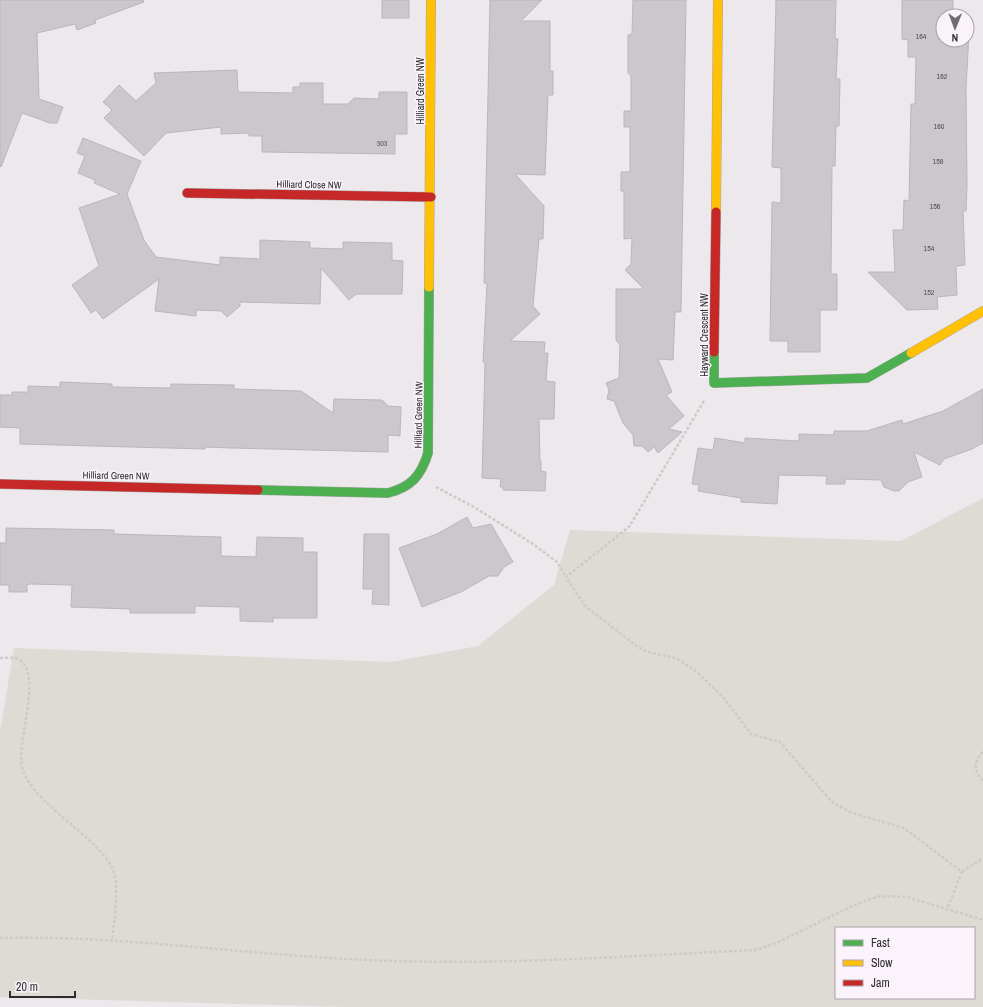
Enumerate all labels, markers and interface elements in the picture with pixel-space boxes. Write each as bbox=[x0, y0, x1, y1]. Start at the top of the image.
north arrow bbox=[935, 8, 975, 48]
house number: 164 bbox=[916, 31, 927, 41]
text: N bbox=[951, 31, 958, 45]
street label: Hilliard Green NW bbox=[414, 57, 427, 124]
house number: 162 bbox=[937, 71, 948, 81]
house number: 160 bbox=[934, 121, 945, 131]
house number: 303 bbox=[377, 138, 388, 148]
house number: 158 bbox=[933, 156, 944, 166]
street label: Hilliard Close NW bbox=[276, 177, 342, 192]
house number: 156 bbox=[930, 201, 941, 211]
house number: 154 bbox=[924, 243, 935, 253]
house number: 152 bbox=[924, 287, 935, 297]
street label: Hayward Crescent NW bbox=[698, 293, 711, 377]
street label: Hilliard Green NW bbox=[411, 381, 426, 449]
street label: Hilliard Green NW bbox=[82, 468, 150, 483]
legend bbox=[835, 927, 975, 999]
text: Fast bbox=[871, 935, 890, 951]
text: Slow bbox=[871, 955, 893, 971]
scale bar bbox=[10, 973, 75, 999]
text: Jam bbox=[871, 975, 890, 991]
text: 20 m bbox=[16, 979, 38, 995]

